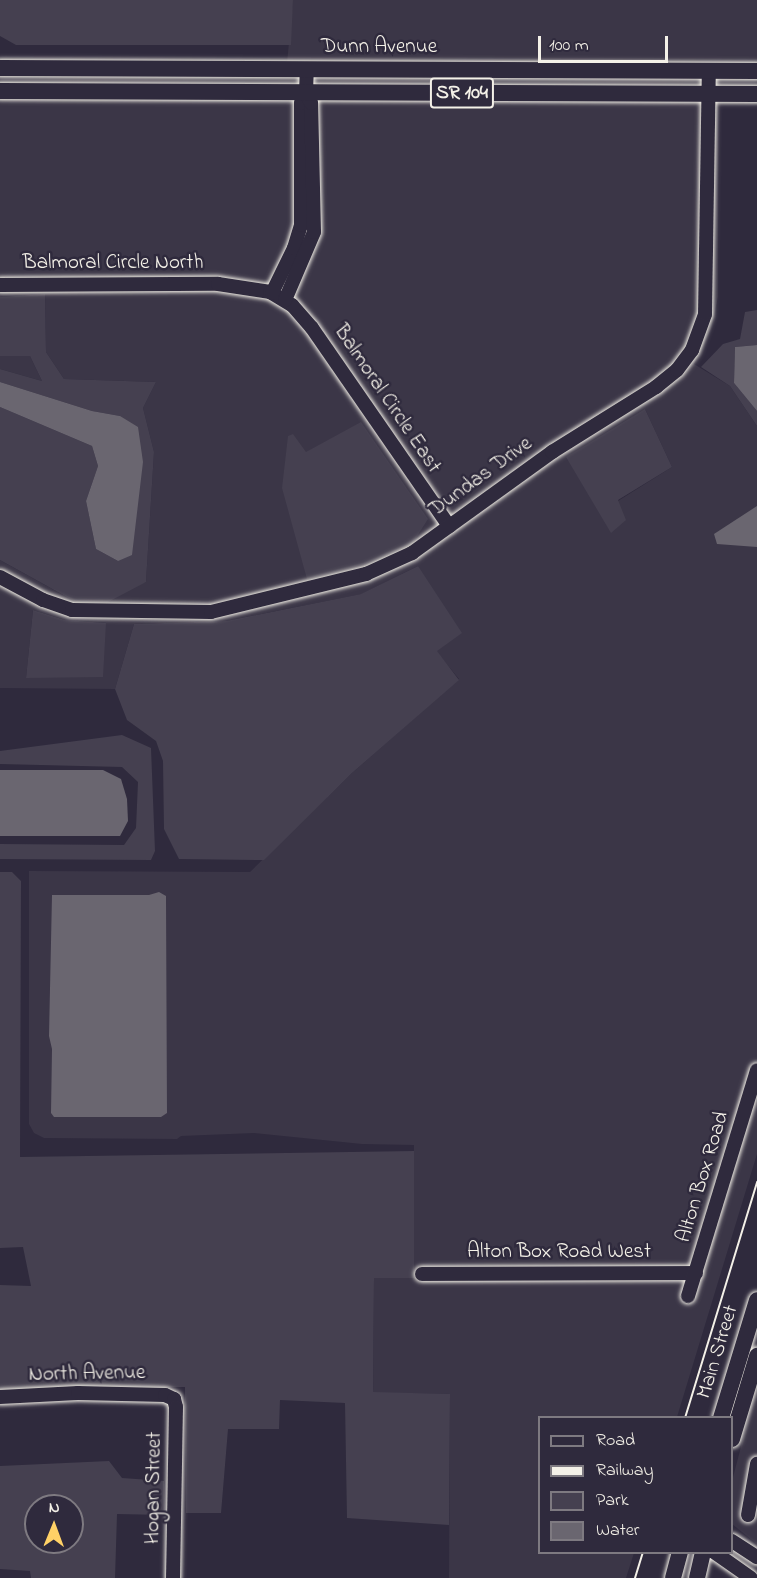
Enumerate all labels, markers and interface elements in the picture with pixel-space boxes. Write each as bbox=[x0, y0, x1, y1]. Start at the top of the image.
scale bar bbox=[541, 24, 672, 62]
text: 100 m bbox=[549, 33, 589, 59]
street label: Dunn Avenue bbox=[321, 34, 437, 60]
road number: SR 104 bbox=[429, 76, 495, 110]
street label: Balmoral Circle North bbox=[23, 250, 203, 276]
street label: Balmoral Circle East bbox=[328, 320, 446, 478]
street label: Dundas Drive bbox=[425, 431, 537, 523]
street label: Alton Box Road bbox=[671, 1109, 735, 1245]
street label: Alton Box Road West bbox=[467, 1239, 651, 1265]
street label: Main Street bbox=[692, 1302, 744, 1402]
street label: North Avenue bbox=[28, 1360, 146, 1388]
legend bbox=[538, 1416, 733, 1554]
text: Road bbox=[596, 1428, 635, 1454]
street label: Hogan Street bbox=[140, 1432, 168, 1544]
text: Railway bbox=[596, 1458, 653, 1484]
text: Park bbox=[596, 1488, 629, 1514]
north arrow bbox=[24, 1494, 84, 1554]
text: N bbox=[49, 1496, 60, 1520]
text: Water bbox=[596, 1518, 639, 1544]

